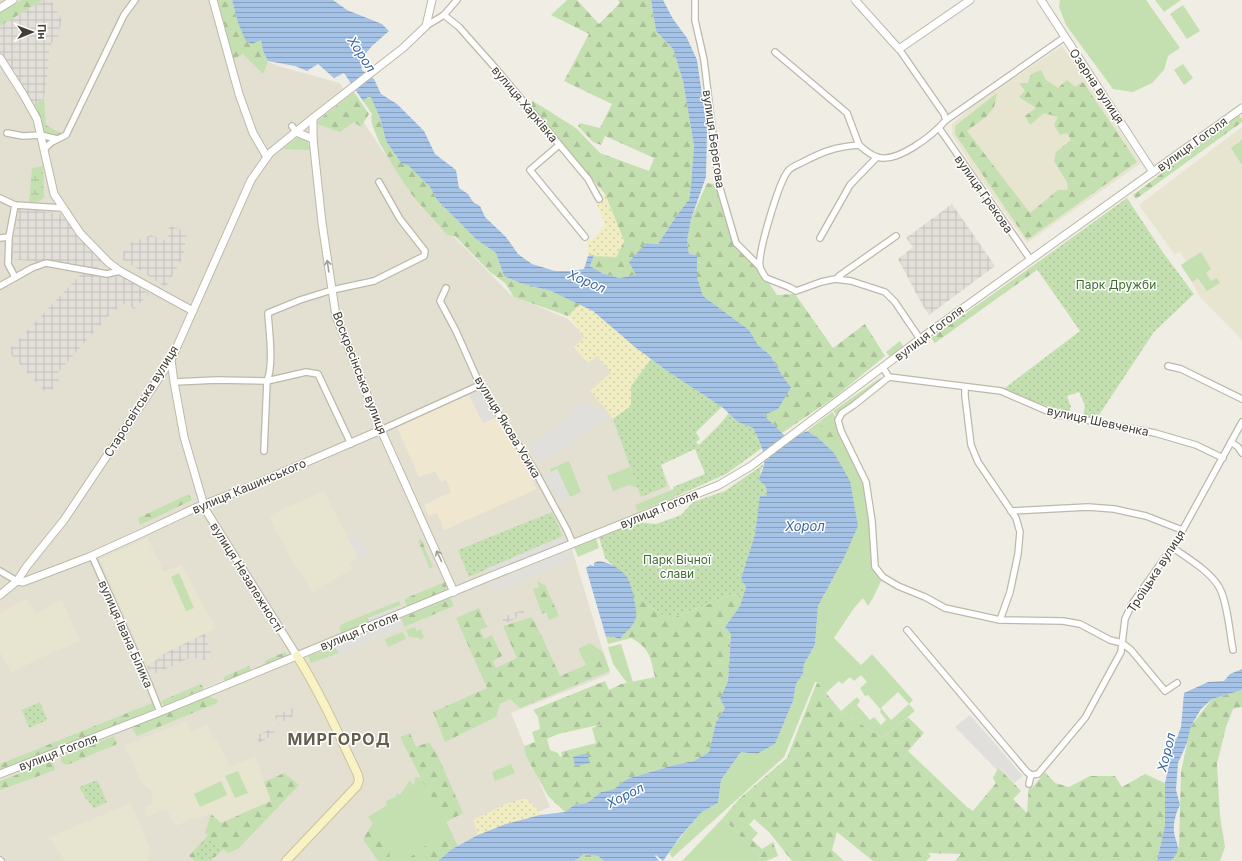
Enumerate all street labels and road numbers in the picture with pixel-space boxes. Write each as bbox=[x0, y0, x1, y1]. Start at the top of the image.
street label: Озерна вулиця bbox=[1066, 46, 1128, 126]
street label: вулиця Харківка bbox=[489, 63, 561, 145]
street label: вулиця Берегова bbox=[700, 89, 728, 189]
street label: вулиця Гоголя bbox=[1154, 113, 1230, 175]
street label: вулиця Грекова bbox=[952, 152, 1016, 236]
street label: вулиця Гоголя bbox=[891, 302, 967, 364]
street label: Воскресінська вулиця bbox=[330, 309, 390, 437]
street label: Старосвітська вулиця bbox=[101, 343, 181, 459]
street label: вулиця Якова Усика bbox=[472, 373, 544, 481]
street label: вулиця Шевченка bbox=[1046, 403, 1150, 439]
street label: вулиця Кашинського bbox=[190, 455, 308, 517]
street label: вулиця Гоголя bbox=[618, 486, 700, 532]
street label: вулиця Незалежності bbox=[207, 520, 287, 634]
street label: Троїцька вулиця bbox=[1124, 527, 1188, 615]
street label: вулиця Івана Білика bbox=[96, 578, 156, 690]
street label: вулиця Гоголя bbox=[318, 608, 400, 654]
street label: вулиця Гоголя bbox=[16, 730, 100, 774]

